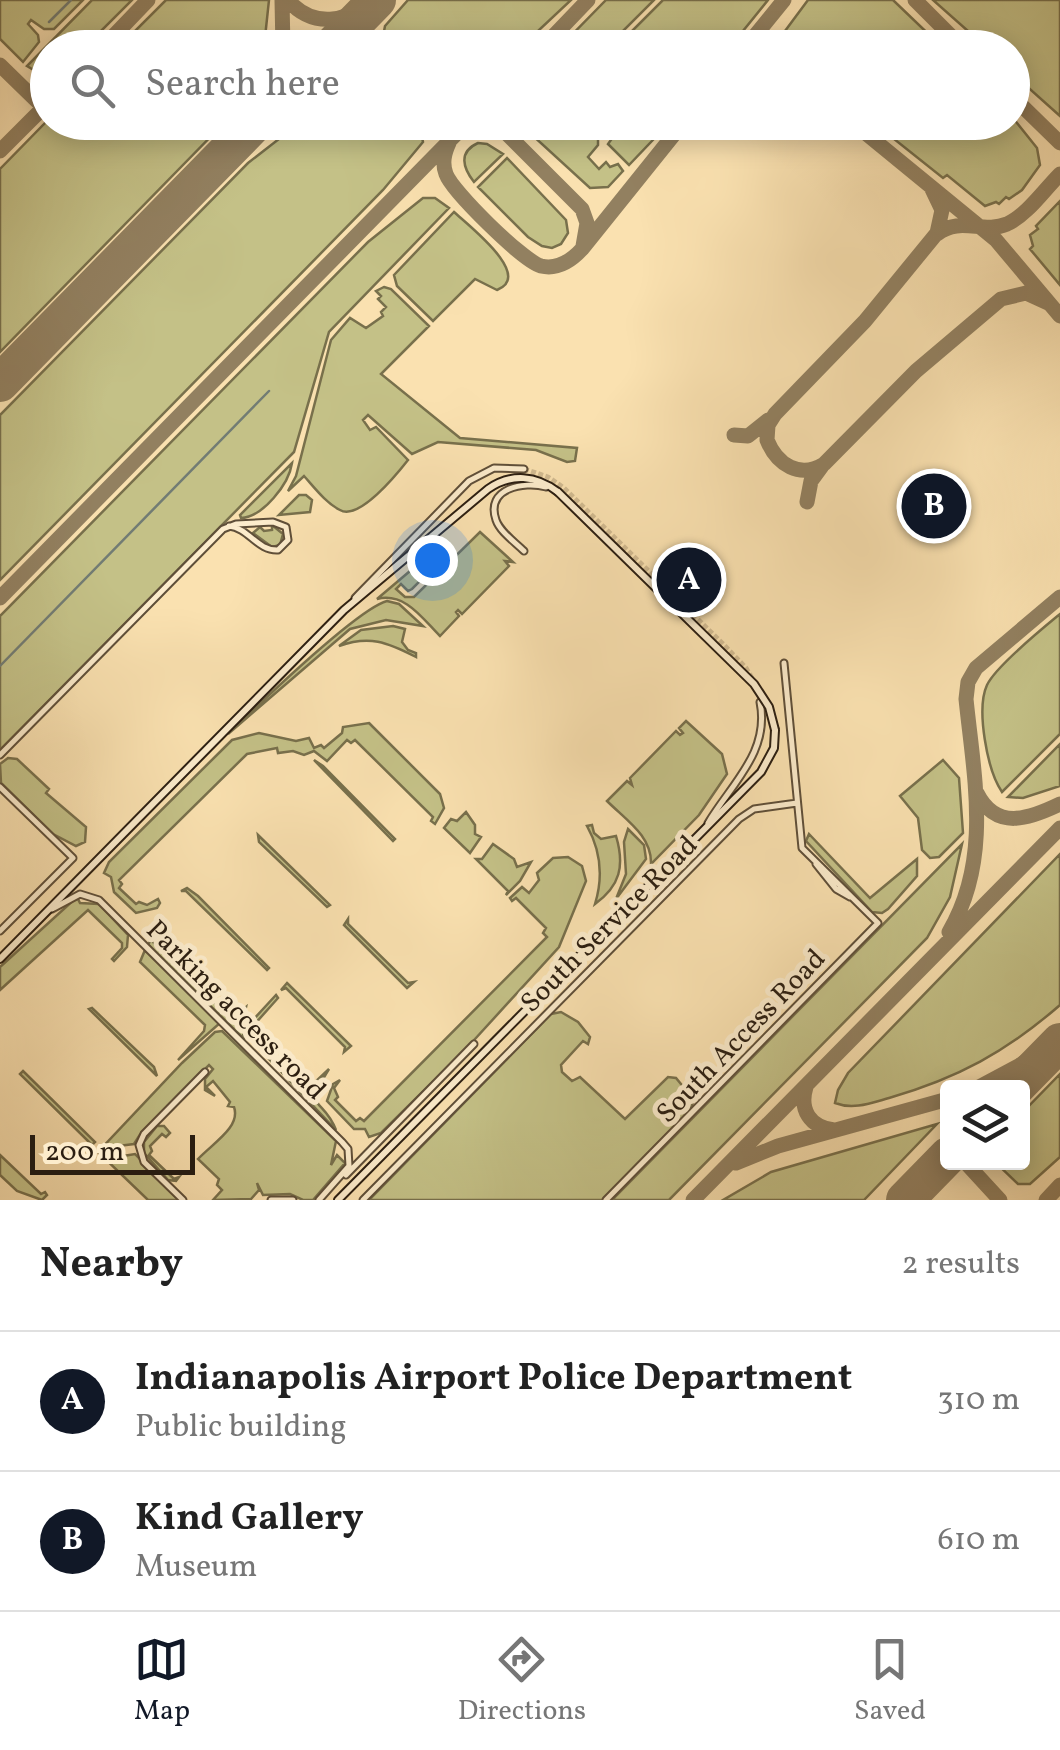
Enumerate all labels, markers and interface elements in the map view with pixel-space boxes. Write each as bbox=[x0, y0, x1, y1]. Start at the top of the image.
search box bbox=[30, 30, 1030, 140]
icon: search bbox=[65, 58, 120, 113]
text: Search here bbox=[145, 59, 340, 112]
pin: B bbox=[902, 468, 966, 544]
your location bbox=[407, 535, 458, 586]
pin: A bbox=[656, 542, 722, 618]
street label: South Service Road bbox=[512, 827, 707, 1022]
street label: Parking access road bbox=[136, 912, 334, 1110]
street label: South Access Road bbox=[648, 941, 835, 1132]
map controls bbox=[940, 1080, 1030, 1170]
button: layers bbox=[940, 1080, 1030, 1170]
scale bar bbox=[30, 1130, 195, 1174]
text: 200 m bbox=[45, 1133, 124, 1172]
text: Nearby bbox=[40, 1236, 183, 1295]
text: 2 results bbox=[902, 1243, 1020, 1287]
text: Indianapolis Airport Police Department bbox=[135, 1353, 852, 1406]
text: A bbox=[61, 1379, 84, 1423]
text: 310 m bbox=[937, 1379, 1020, 1423]
text: Public building bbox=[135, 1406, 347, 1450]
text: Kind Gallery bbox=[135, 1493, 364, 1546]
text: B bbox=[62, 1519, 83, 1563]
text: 610 m bbox=[937, 1519, 1020, 1563]
text: Museum bbox=[135, 1546, 257, 1590]
tab: Map bbox=[134, 1632, 190, 1731]
tab: Directions bbox=[458, 1632, 586, 1731]
tab: Saved bbox=[854, 1632, 926, 1731]

